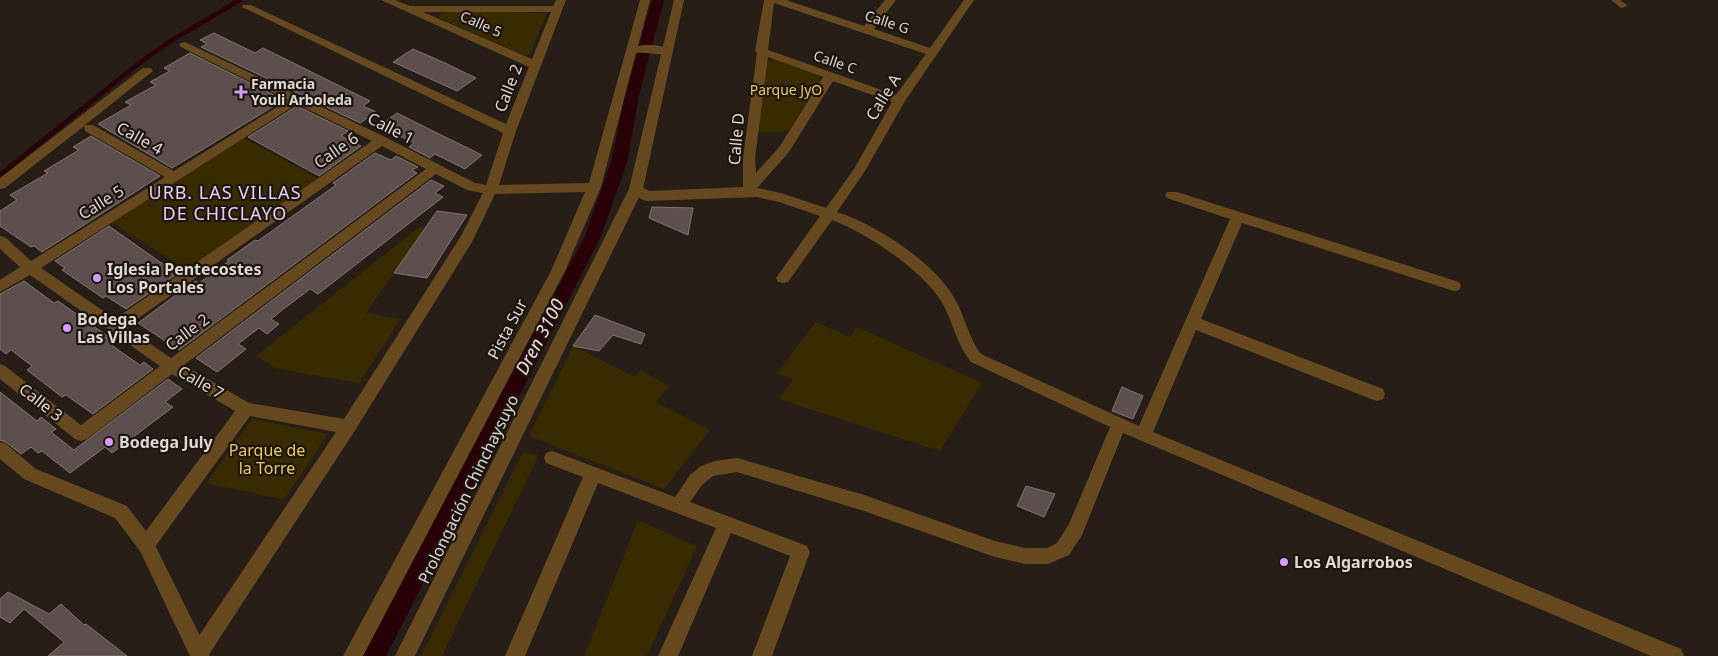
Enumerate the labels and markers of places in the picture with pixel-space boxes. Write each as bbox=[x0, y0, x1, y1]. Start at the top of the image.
place label: Farmacia Youli Arboleda bbox=[251, 74, 352, 109]
marker: Farmacia Youli Arboleda bbox=[235, 86, 247, 98]
place label: Iglesia Pentecostes Los Portales bbox=[107, 258, 261, 298]
marker: Iglesia Pentecostes Los Portales bbox=[91, 272, 103, 284]
place label: Bodega Las Villas bbox=[77, 308, 150, 348]
marker: Bodega Las Villas bbox=[61, 322, 73, 334]
place label: Bodega July bbox=[119, 431, 214, 453]
marker: Bodega July bbox=[103, 436, 115, 448]
place label: Los Algarrobos bbox=[1294, 551, 1413, 573]
marker: Los Algarrobos bbox=[1278, 556, 1290, 568]

